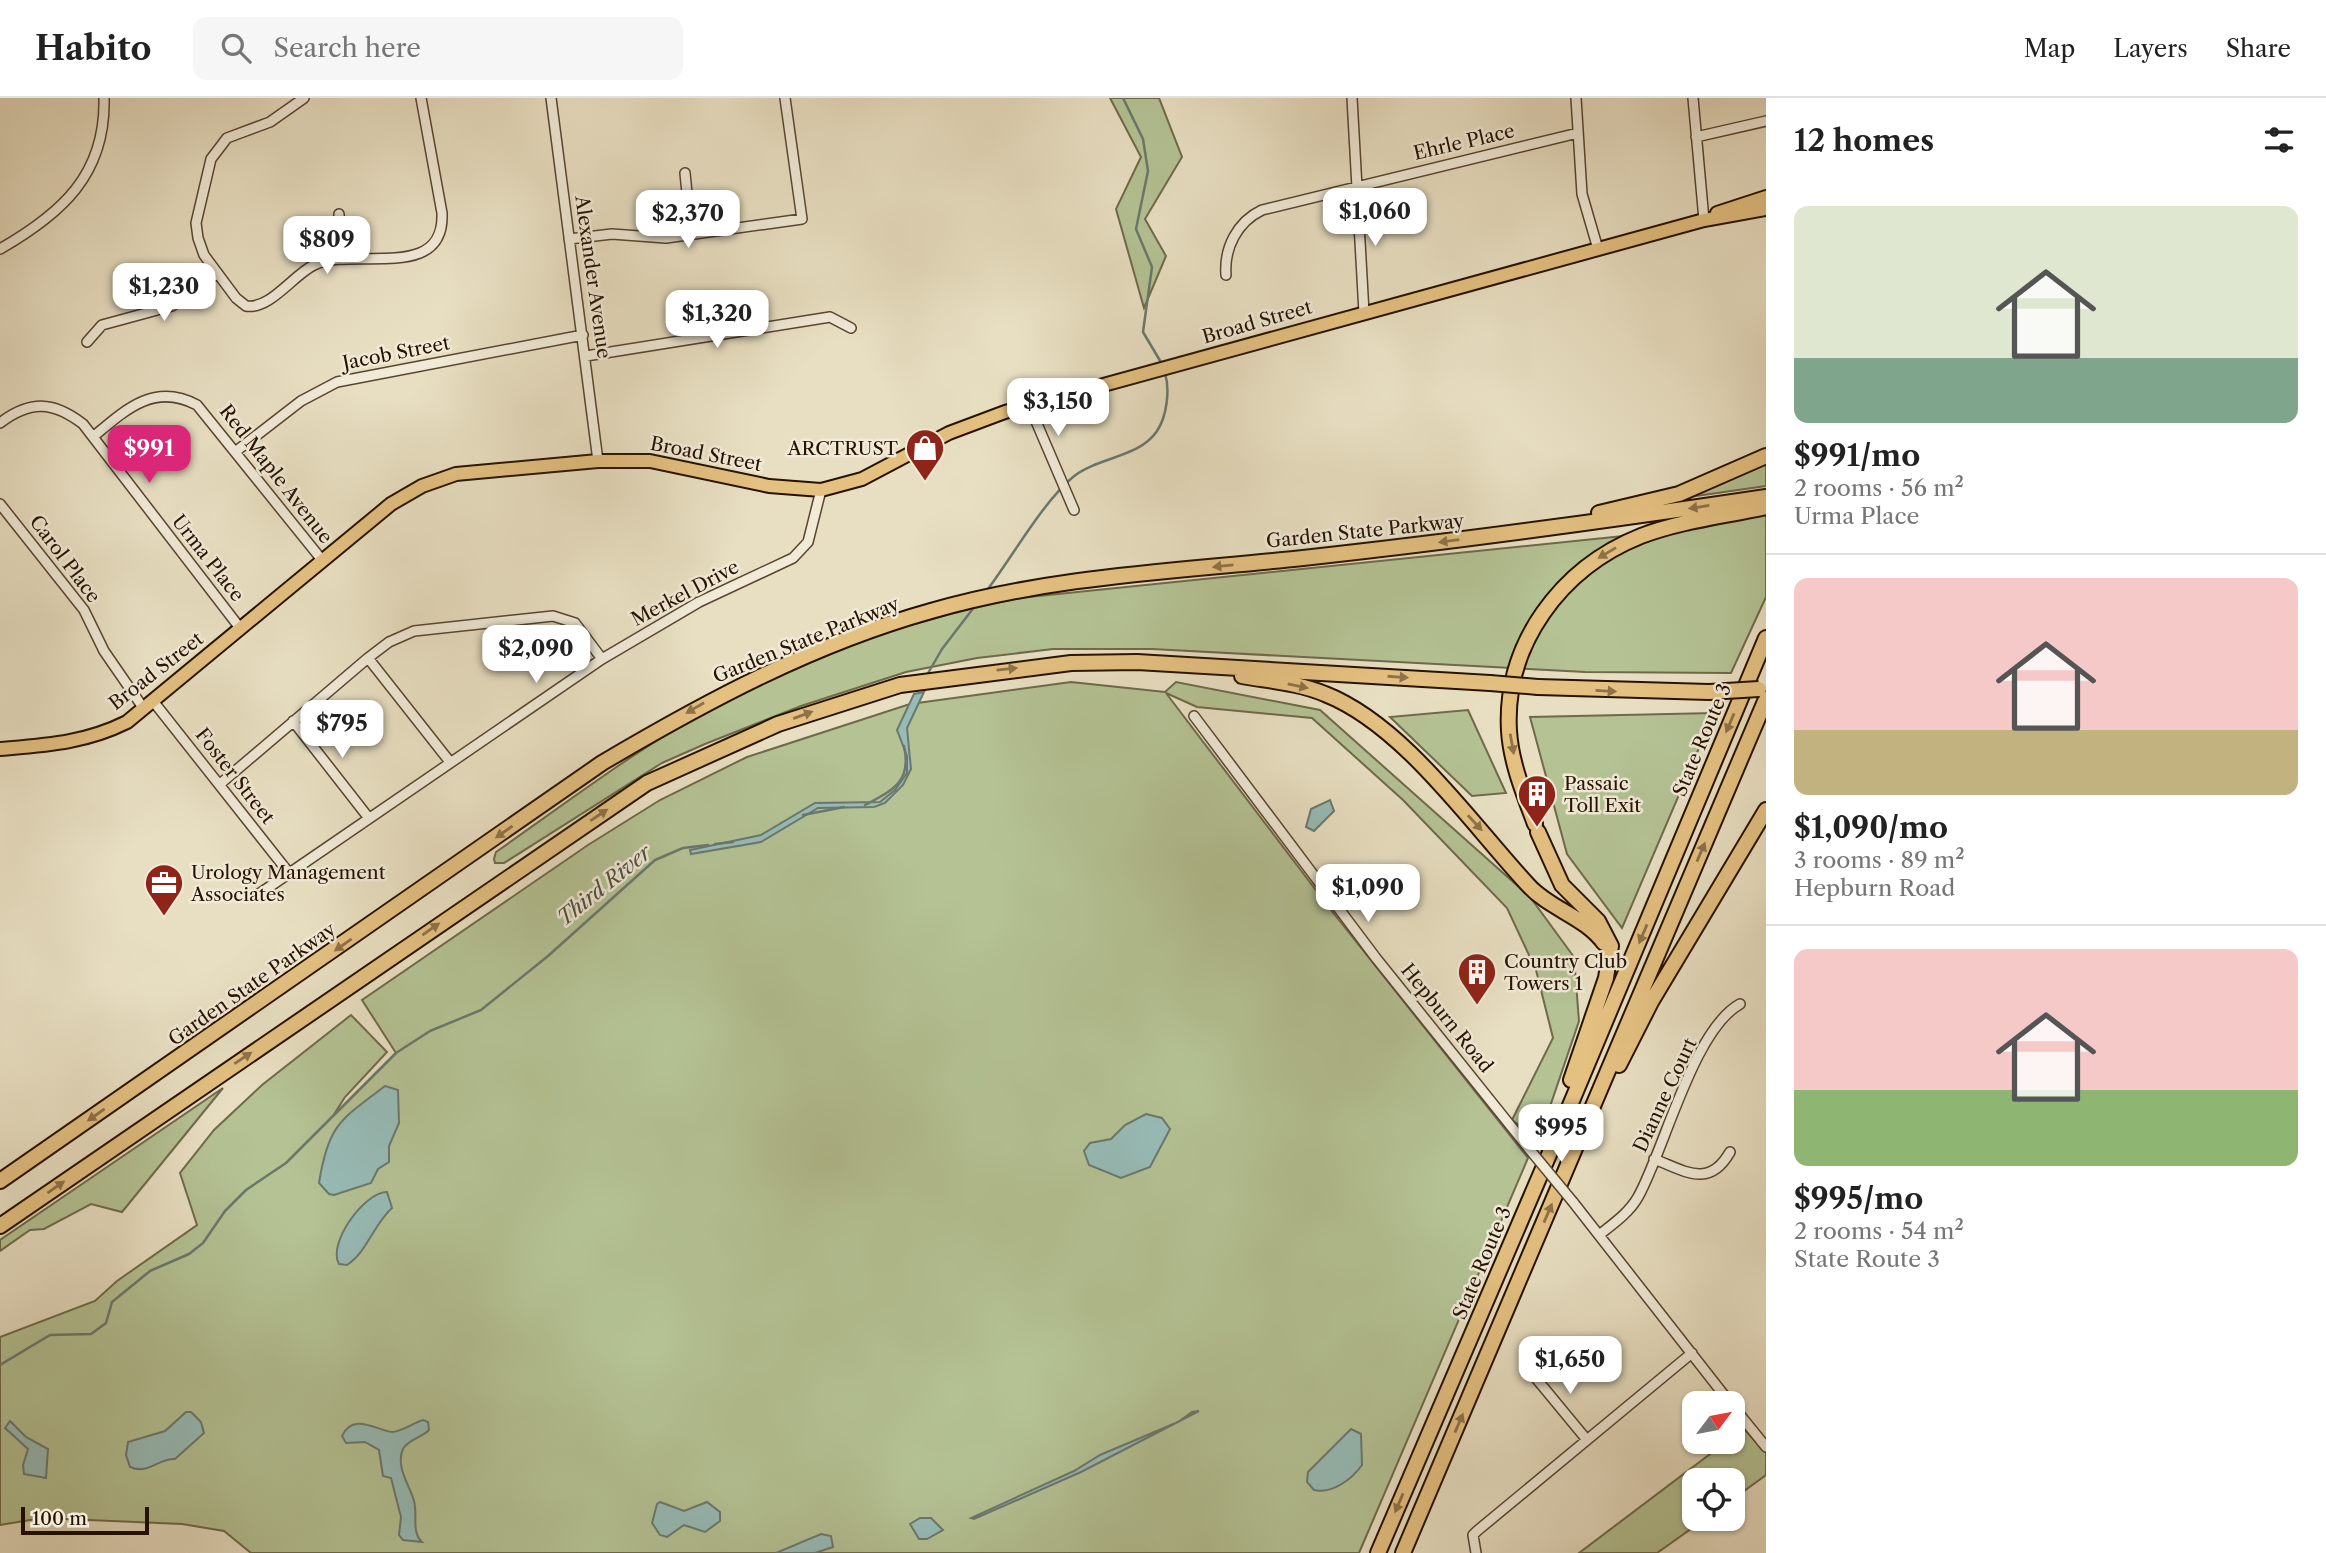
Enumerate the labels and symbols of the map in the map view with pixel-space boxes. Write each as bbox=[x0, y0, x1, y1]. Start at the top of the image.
street label: Ehrle Place bbox=[1411, 119, 1517, 165]
pin: $1,060 bbox=[1318, 188, 1432, 248]
pin: $2,370 bbox=[631, 190, 745, 250]
street label: Alexander Avenue bbox=[570, 193, 616, 360]
pin: $809 bbox=[286, 216, 368, 276]
pin: $1,230 bbox=[107, 264, 221, 323]
pin: $1,320 bbox=[660, 290, 774, 350]
street label: Broad Street bbox=[1199, 295, 1315, 349]
street label: Jacob Street bbox=[338, 331, 452, 375]
pin: $3,150 bbox=[1001, 378, 1115, 438]
street label: Red Maple Avenue bbox=[215, 400, 337, 548]
pin: $991 bbox=[108, 426, 190, 485]
shop icon: ARCTRUST bbox=[904, 427, 946, 482]
street label: Broad Street bbox=[648, 432, 764, 476]
place label: ARCTRUST bbox=[787, 437, 899, 460]
one-way arrow bbox=[1687, 502, 1709, 513]
street label: Garden State Parkway bbox=[1265, 509, 1466, 553]
street label: Urma Place bbox=[167, 510, 249, 606]
street label: Carol Place bbox=[25, 511, 105, 607]
one-way arrow bbox=[1438, 536, 1460, 547]
one-way arrow bbox=[1598, 547, 1617, 560]
street label: Merkel Drive bbox=[627, 555, 743, 631]
one-way arrow bbox=[1212, 561, 1234, 572]
street label: Garden State Parkway bbox=[709, 592, 903, 688]
pin: $2,090 bbox=[479, 626, 593, 685]
street label: Broad Street bbox=[104, 627, 208, 715]
one-way arrow bbox=[996, 664, 1018, 675]
one-way arrow bbox=[1387, 672, 1409, 683]
one-way arrow bbox=[1287, 680, 1309, 691]
street label: State Route 3 bbox=[1668, 680, 1736, 800]
one-way arrow bbox=[1595, 685, 1617, 696]
pin: $795 bbox=[301, 700, 383, 760]
one-way arrow bbox=[685, 702, 704, 714]
one-way arrow bbox=[792, 709, 813, 720]
one-way arrow bbox=[1724, 713, 1735, 734]
street label: Foster Street bbox=[190, 724, 280, 829]
one-way arrow bbox=[1506, 734, 1517, 756]
place label: Passaic Toll Exit bbox=[1564, 772, 1641, 817]
building icon: Passaic Toll Exit bbox=[1516, 773, 1558, 828]
one-way arrow bbox=[590, 809, 609, 822]
one-way arrow bbox=[1466, 814, 1483, 831]
one-way arrow bbox=[495, 825, 513, 839]
water label: Third River bbox=[552, 839, 657, 930]
one-way arrow bbox=[1695, 842, 1707, 862]
place label: Urology Management Associates bbox=[190, 861, 386, 906]
office icon: Urology Management Associates bbox=[143, 862, 185, 917]
pin: $1,090 bbox=[1311, 864, 1425, 924]
street label: Garden State Parkway bbox=[164, 917, 340, 1050]
one-way arrow bbox=[422, 922, 440, 936]
one-way arrow bbox=[1637, 923, 1648, 944]
one-way arrow bbox=[334, 938, 353, 951]
place label: Country Club Towers 1 bbox=[1504, 950, 1627, 995]
building icon: Country Club Towers 1 bbox=[1456, 951, 1498, 1006]
street label: Hepburn Road bbox=[1396, 959, 1498, 1077]
street label: Dianne Court bbox=[1628, 1034, 1702, 1156]
one-way arrow bbox=[234, 1051, 252, 1065]
pin: $995 bbox=[1520, 1104, 1602, 1164]
one-way arrow bbox=[87, 1108, 105, 1122]
one-way arrow bbox=[47, 1180, 65, 1194]
one-way arrow bbox=[1542, 1202, 1553, 1223]
street label: State Route 3 bbox=[1448, 1203, 1516, 1323]
pin: $1,650 bbox=[1513, 1336, 1627, 1396]
north arrow bbox=[1682, 1391, 1745, 1454]
one-way arrow bbox=[1453, 1412, 1464, 1433]
one-way arrow bbox=[1393, 1493, 1405, 1513]
scale bar bbox=[21, 1504, 149, 1536]

